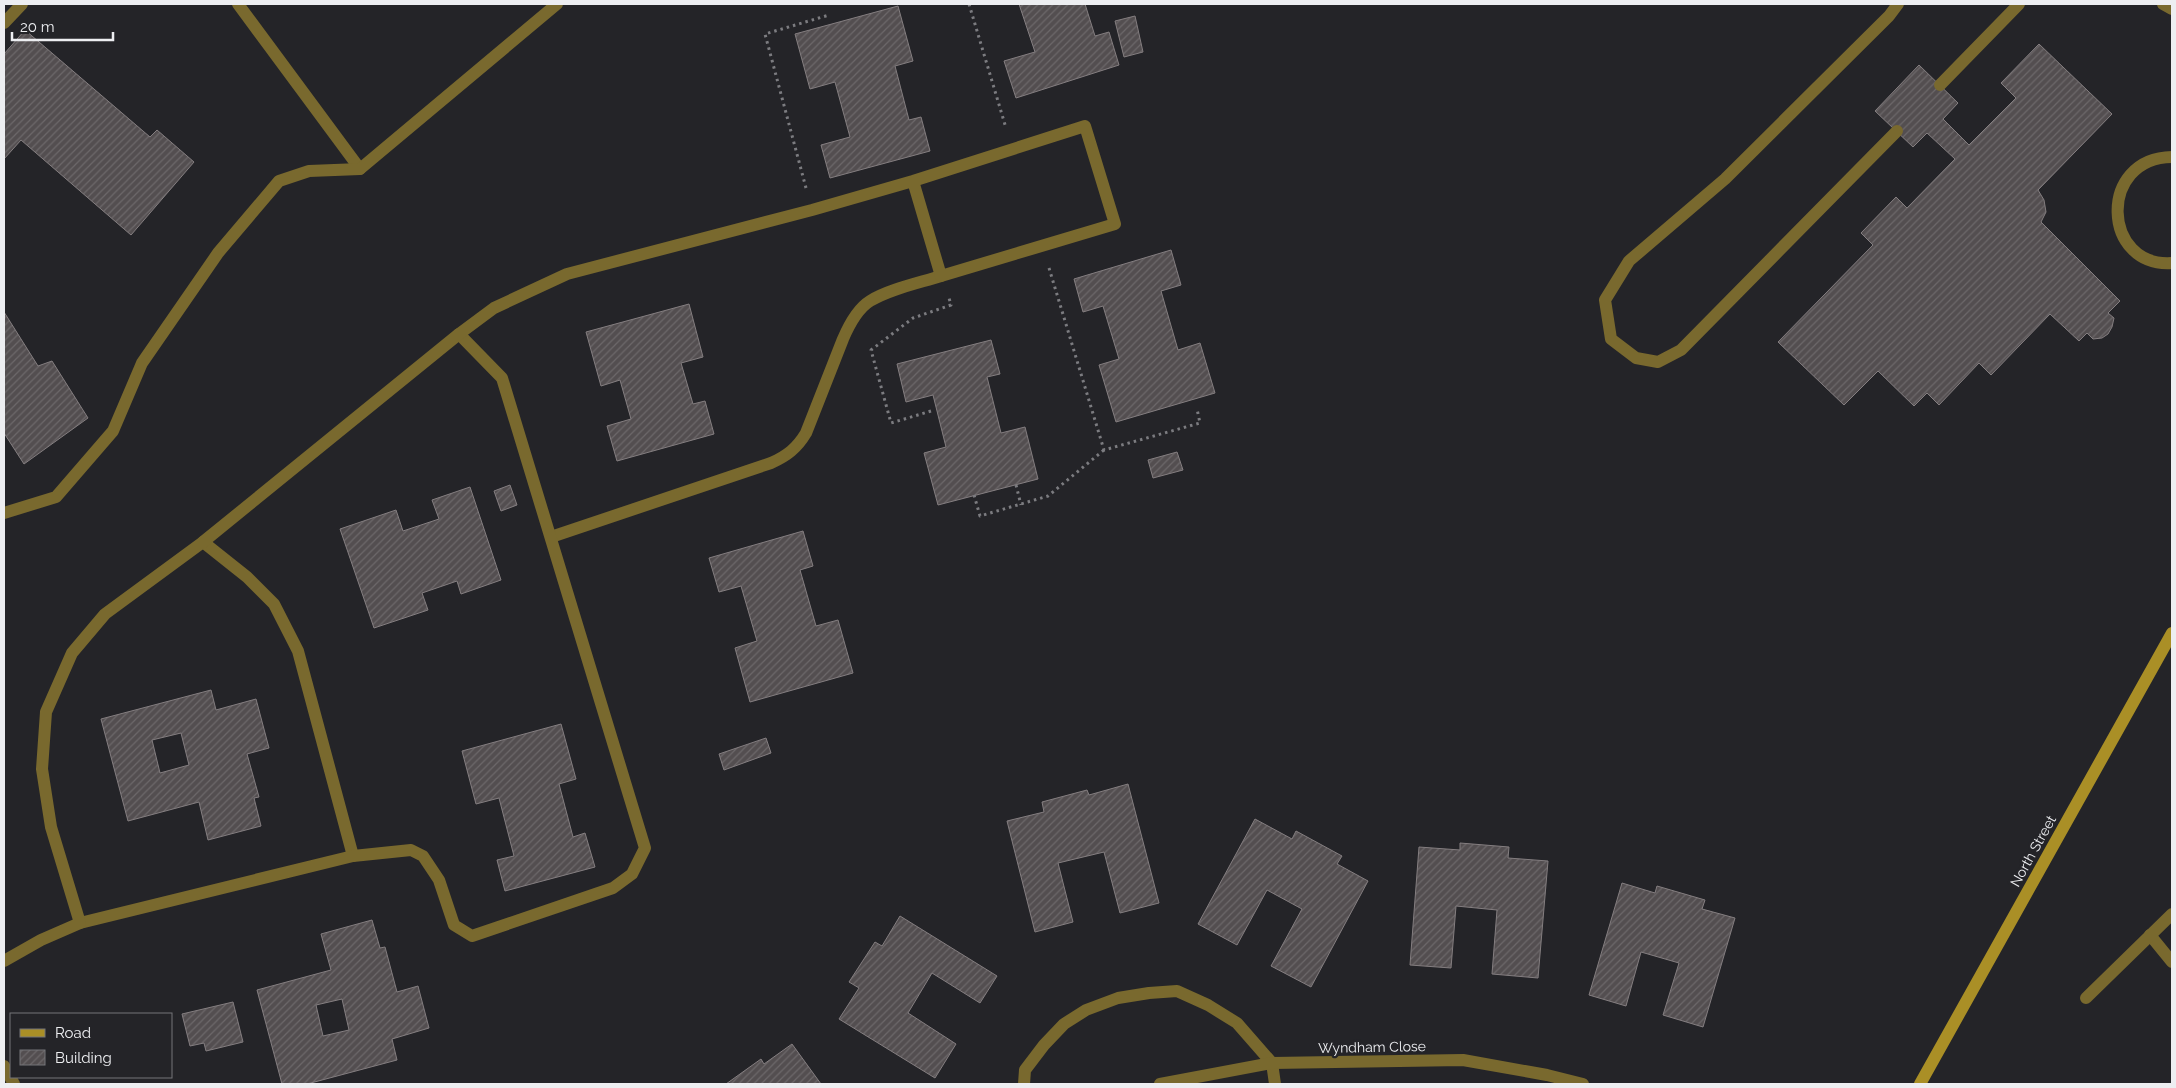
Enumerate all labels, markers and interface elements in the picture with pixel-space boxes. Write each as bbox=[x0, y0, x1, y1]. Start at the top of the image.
scale bar bbox=[12, 10, 114, 42]
text: 20 m bbox=[20, 18, 55, 36]
street label: North Street bbox=[2007, 812, 2059, 890]
legend bbox=[10, 1013, 172, 1078]
text: Road bbox=[55, 1024, 91, 1042]
street label: Wyndham Close bbox=[1318, 1038, 1426, 1056]
text: Building bbox=[55, 1049, 112, 1067]

